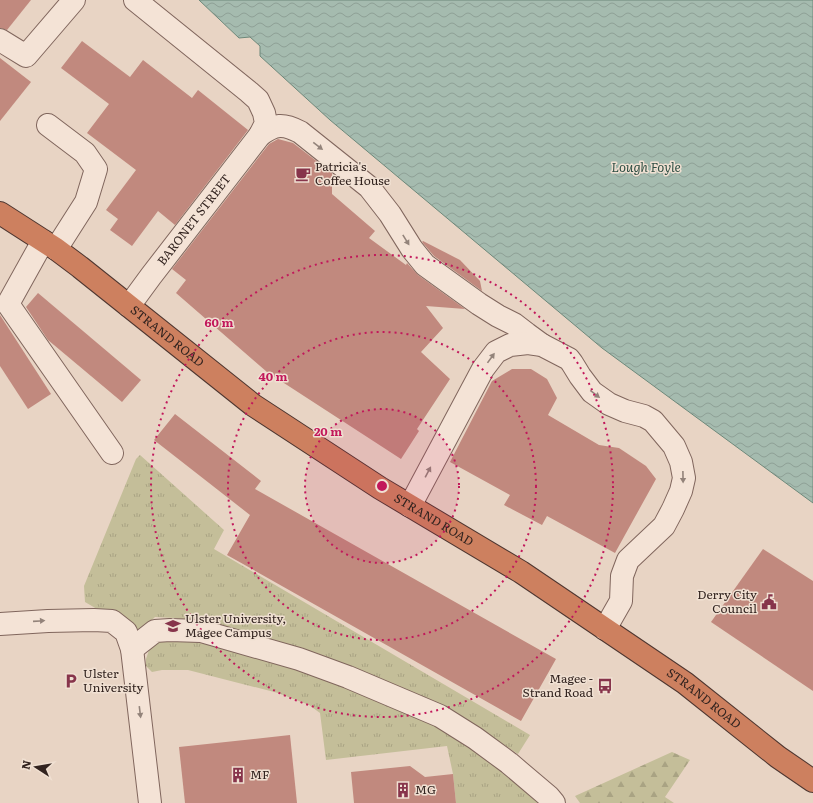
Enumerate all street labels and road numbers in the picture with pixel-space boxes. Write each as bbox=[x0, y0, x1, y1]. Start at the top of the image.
street label: BARONET STREET bbox=[152, 170, 235, 269]
street label: STRAND ROAD bbox=[127, 301, 208, 371]
street label: STRAND ROAD bbox=[391, 488, 477, 550]
street label: STRAND ROAD bbox=[663, 663, 745, 732]

